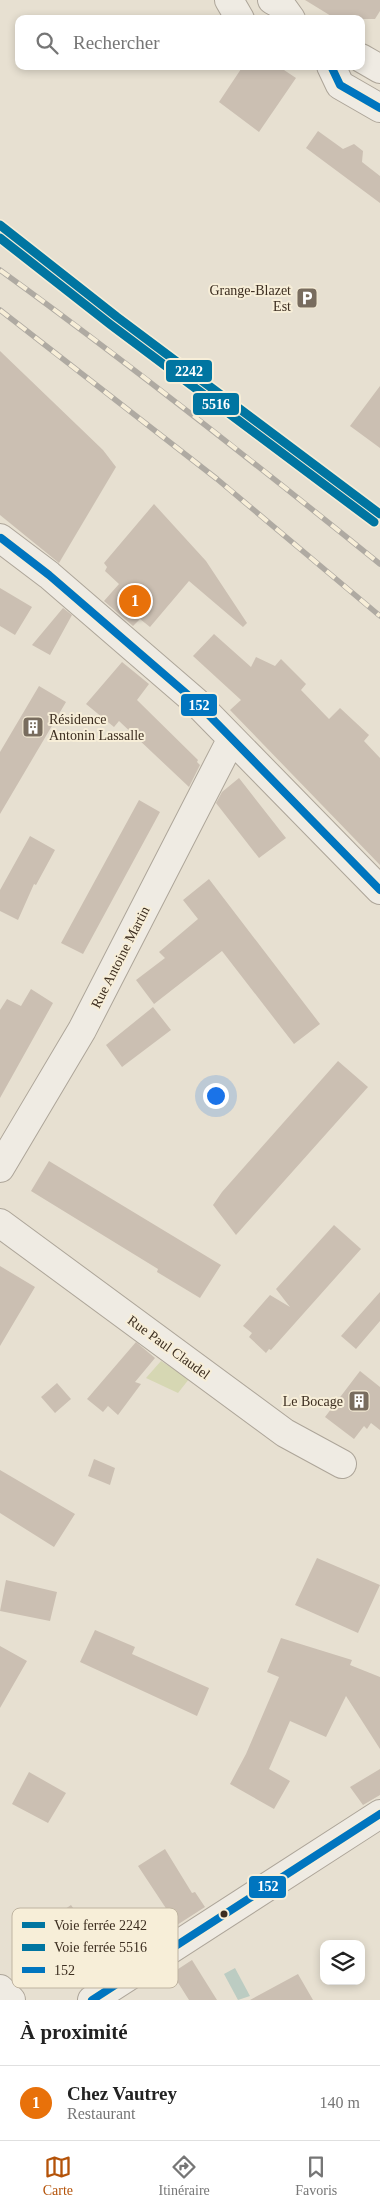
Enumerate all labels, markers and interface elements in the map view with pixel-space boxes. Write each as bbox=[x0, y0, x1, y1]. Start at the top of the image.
search box bbox=[15, 15, 365, 70]
icon: search bbox=[33, 29, 61, 57]
text: Rechercher bbox=[73, 32, 160, 53]
place label: Grange-Blazet Est bbox=[209, 283, 291, 314]
parking icon: Grange-Blazet Est bbox=[295, 286, 319, 310]
line badge: 2242 bbox=[165, 359, 213, 383]
text: 2242 bbox=[175, 364, 203, 379]
line badge: 5516 bbox=[192, 392, 240, 416]
text: 5516 bbox=[202, 397, 230, 412]
pin: 1 bbox=[119, 582, 151, 620]
line badge: 152 bbox=[180, 693, 218, 717]
text: 152 bbox=[189, 698, 210, 713]
place label: Résidence Antonin Lassalle bbox=[49, 712, 144, 743]
building icon: Résidence Antonin Lassalle bbox=[21, 715, 45, 739]
street label: Rue Antoine Martin bbox=[88, 904, 153, 1011]
your location bbox=[203, 1083, 229, 1109]
street label: Rue Paul Claudel bbox=[125, 1313, 213, 1382]
building icon: Le Bocage bbox=[347, 1389, 371, 1413]
place label: Le Bocage bbox=[283, 1394, 343, 1409]
line badge: 152 bbox=[248, 1875, 287, 1899]
text: 152 bbox=[258, 1879, 279, 1894]
legend bbox=[12, 1908, 178, 1988]
unlabelled marker bbox=[219, 1909, 229, 1919]
text: Voie ferrée 2242 bbox=[54, 1918, 147, 1933]
text: Voie ferrée 5516 bbox=[54, 1940, 147, 1955]
map controls bbox=[320, 1940, 365, 1985]
button: layers bbox=[320, 1940, 365, 1985]
text: 152 bbox=[54, 1963, 75, 1978]
text: À proximité bbox=[20, 2020, 128, 2044]
text: Chez Vautrey bbox=[67, 2083, 177, 2104]
text: 1 bbox=[32, 2094, 40, 2111]
text: 140 m bbox=[320, 2094, 360, 2111]
text: Restaurant bbox=[67, 2105, 135, 2122]
tab: Carte bbox=[43, 2153, 73, 2199]
tab: Itinéraire bbox=[159, 2153, 210, 2199]
tab: Favoris bbox=[295, 2153, 337, 2199]

